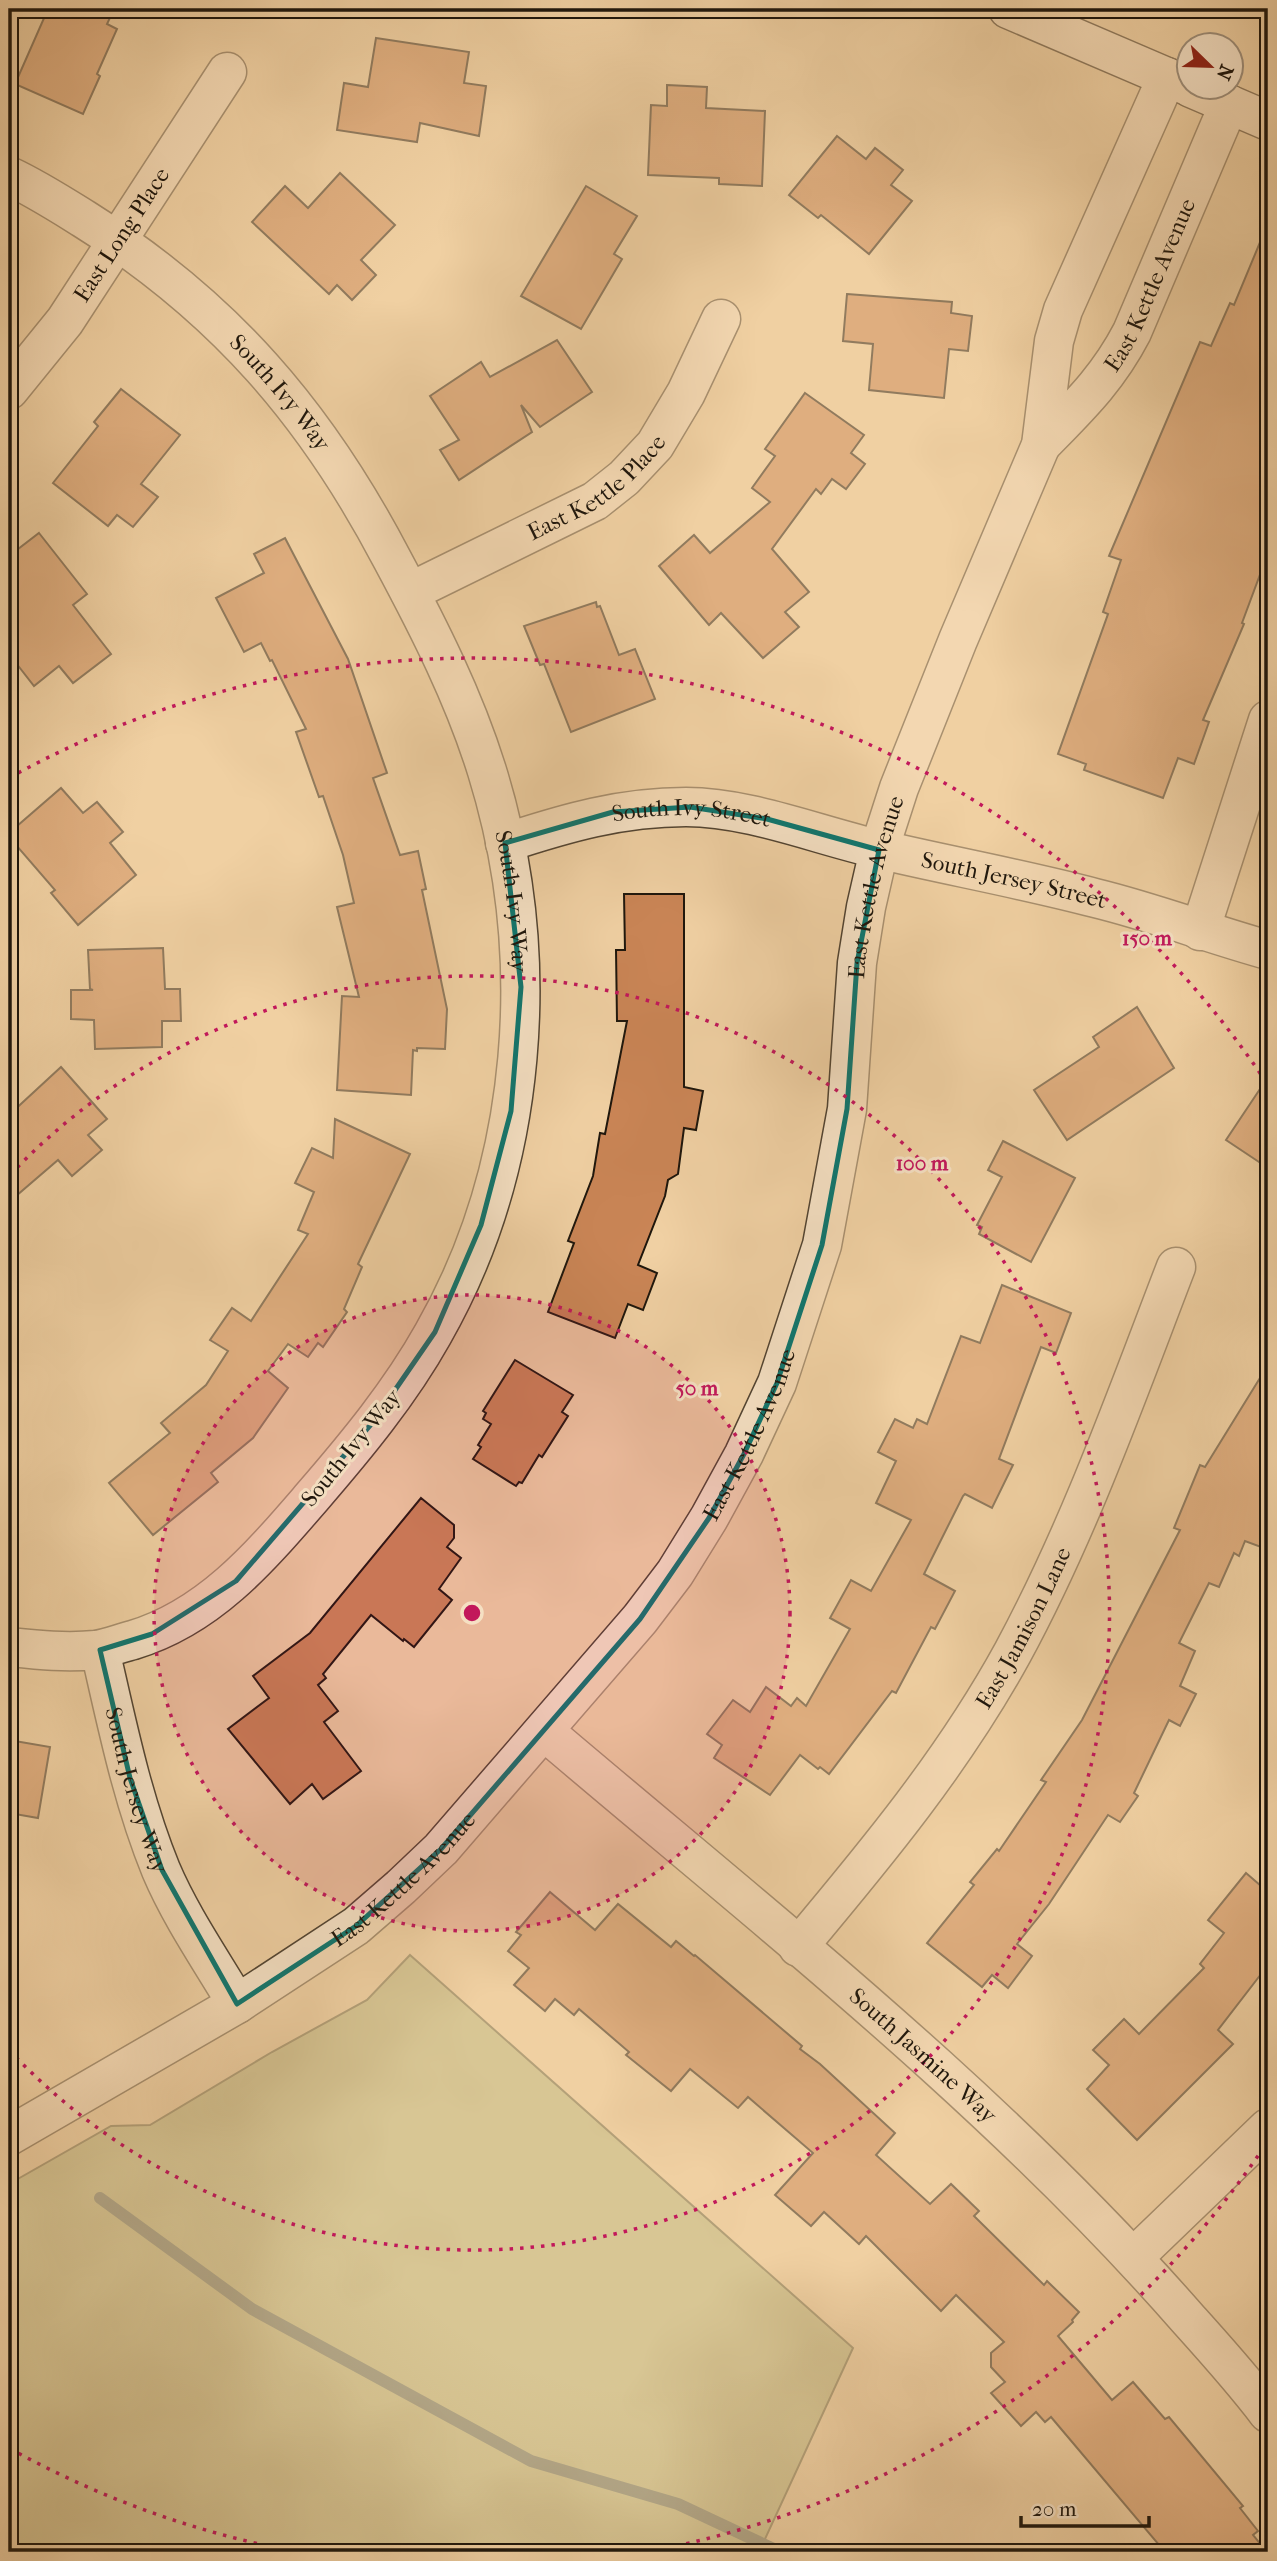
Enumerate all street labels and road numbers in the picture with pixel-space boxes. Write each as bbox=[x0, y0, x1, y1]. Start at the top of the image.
street label: East Long Place bbox=[68, 162, 175, 307]
street label: East Kettle Avenue bbox=[1098, 194, 1201, 377]
street label: South Ivy Way bbox=[224, 329, 337, 456]
street label: East Kettle Place bbox=[523, 430, 671, 546]
street label: East Kettle Avenue bbox=[842, 792, 909, 980]
street label: South Ivy Street bbox=[610, 793, 774, 833]
street label: South Ivy Way bbox=[490, 828, 534, 974]
street label: South Jersey Street bbox=[919, 846, 1110, 914]
street label: East Kettle Avenue bbox=[697, 1345, 801, 1525]
street label: South Ivy Way bbox=[295, 1383, 407, 1512]
street label: East Jamison Lane bbox=[970, 1543, 1076, 1713]
street label: South Jersey Way bbox=[100, 1704, 175, 1878]
street label: East Kettle Avenue bbox=[326, 1806, 481, 1952]
street label: South Jasmine Way bbox=[844, 1982, 1003, 2129]

